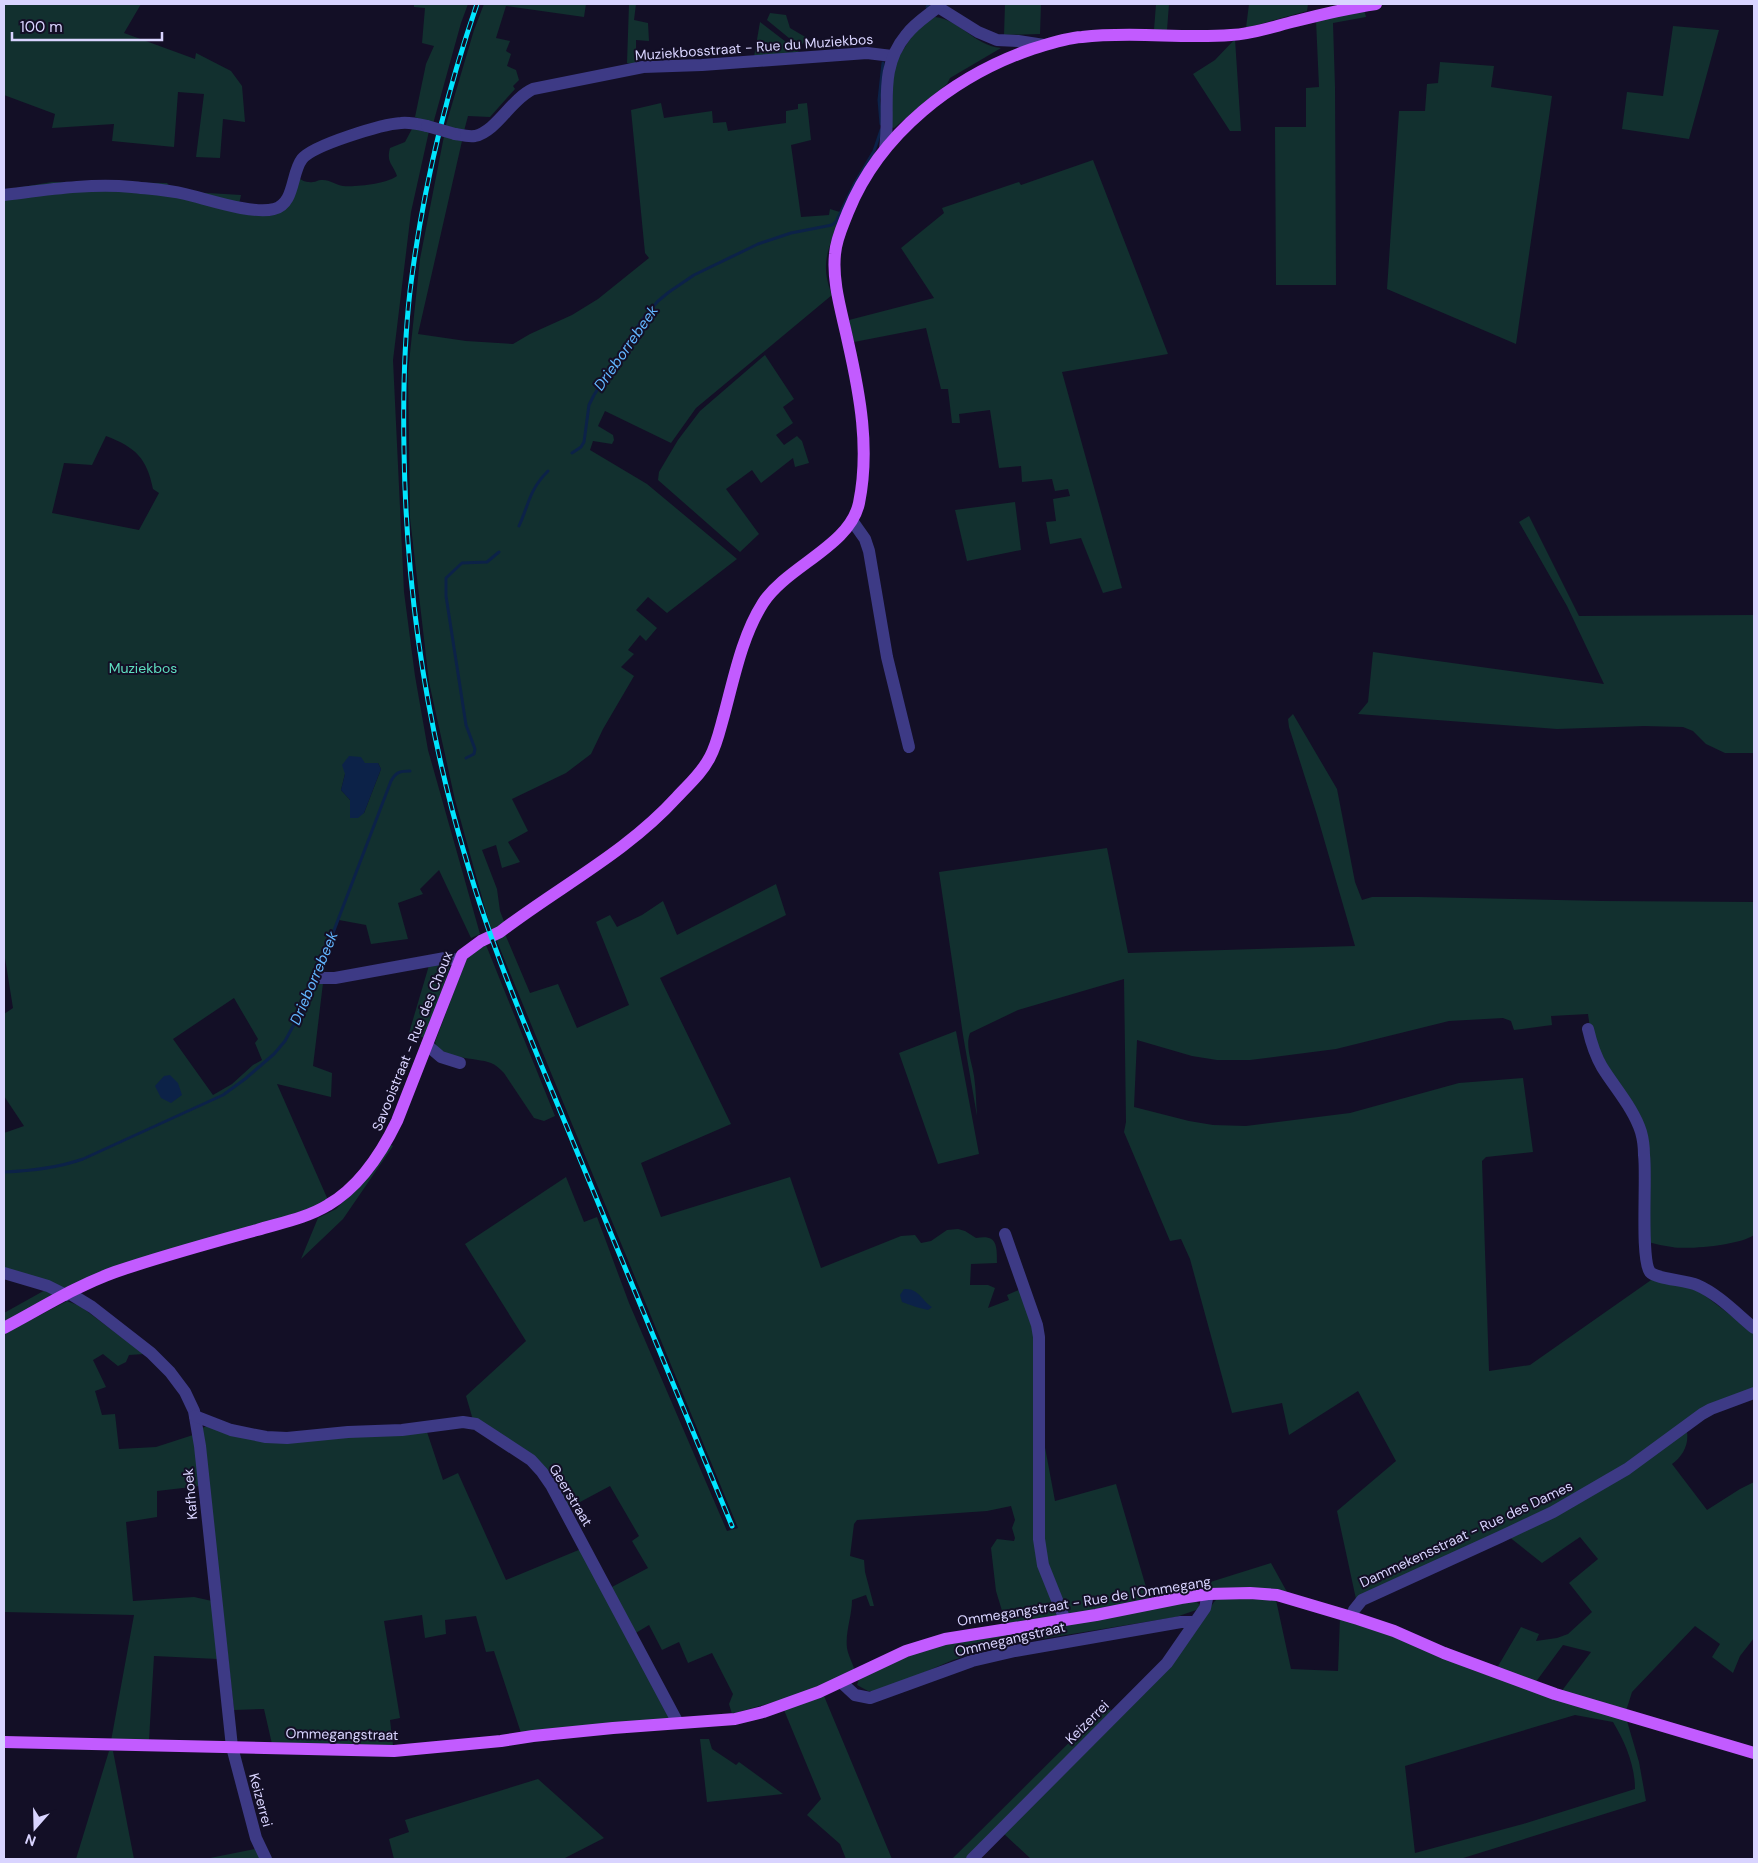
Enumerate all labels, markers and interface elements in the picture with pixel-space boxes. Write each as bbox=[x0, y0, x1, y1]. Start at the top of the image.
scale bar bbox=[12, 10, 162, 42]
text: 100 m bbox=[20, 17, 63, 37]
street label: Muziekbosstraat - Rue du Muziekbos bbox=[634, 30, 874, 64]
water label: Drieborrebeek bbox=[589, 301, 663, 395]
park label: Muziekbos bbox=[109, 659, 177, 677]
water label: Drieborrebeek bbox=[285, 928, 343, 1028]
street label: Savooistraat - Rue des Choux bbox=[368, 948, 456, 1133]
street label: Geerstraat bbox=[545, 1461, 597, 1529]
street label: Kafhoek bbox=[179, 1468, 201, 1520]
street label: Dammekensstraat - Rue des Dames bbox=[1357, 1477, 1575, 1591]
street label: Ommegangstraat - Rue de l'Ommegang bbox=[956, 1572, 1212, 1630]
street label: Ommegangstraat bbox=[953, 1618, 1067, 1660]
street label: Keizerrei bbox=[1061, 1696, 1113, 1748]
street label: Ommegangstraat bbox=[285, 1724, 399, 1744]
street label: Keizerrei bbox=[245, 1771, 277, 1829]
north arrow bbox=[10, 1803, 60, 1853]
text: N bbox=[23, 1830, 38, 1850]

